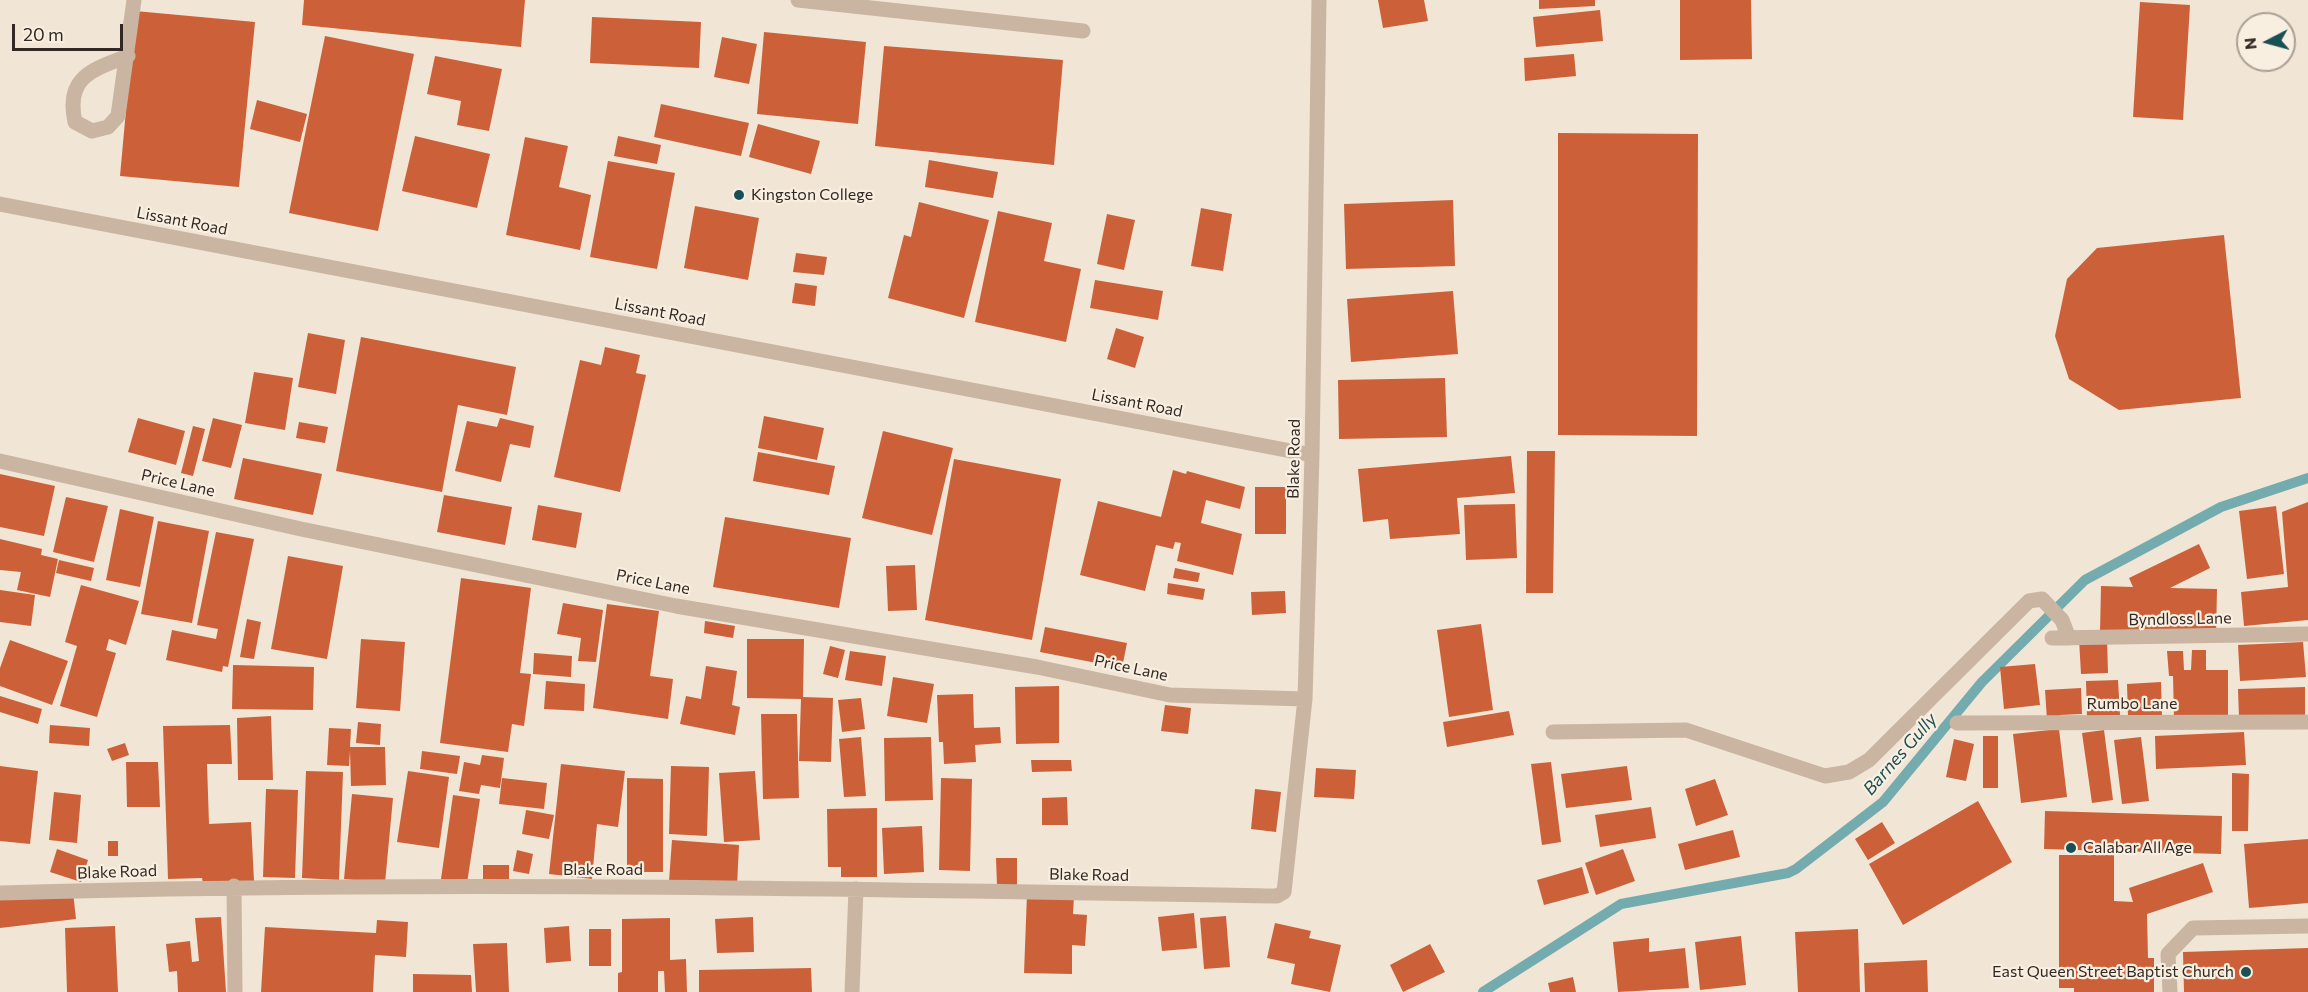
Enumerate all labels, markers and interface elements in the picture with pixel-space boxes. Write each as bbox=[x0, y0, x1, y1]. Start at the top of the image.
scale bar bbox=[15, 12, 126, 50]
north arrow bbox=[2236, 12, 2296, 72]
text: 20 m bbox=[23, 23, 64, 45]
text: N bbox=[2240, 37, 2260, 51]
place label: Kingston College bbox=[751, 185, 873, 205]
marker: Kingston College bbox=[732, 188, 746, 202]
street label: Lissant Road bbox=[135, 203, 229, 239]
street label: Lissant Road bbox=[613, 294, 707, 330]
street label: Lissant Road bbox=[1090, 385, 1184, 421]
street label: Blake Road bbox=[1284, 419, 1304, 499]
street label: Price Lane bbox=[139, 465, 217, 501]
street label: Price Lane bbox=[614, 565, 692, 599]
street label: Byndloss Lane bbox=[2128, 609, 2232, 629]
street label: Price Lane bbox=[1092, 651, 1170, 685]
street label: Rumbo Lane bbox=[2087, 694, 2177, 714]
water label: Barnes Gully bbox=[1859, 709, 1941, 799]
place label: Calabar All Age bbox=[2083, 838, 2192, 858]
marker: Calabar All Age bbox=[2064, 841, 2078, 855]
street label: Blake Road bbox=[563, 860, 643, 880]
street label: Blake Road bbox=[77, 861, 157, 883]
street label: Blake Road bbox=[1049, 865, 1129, 885]
place label: East Queen Street Baptist Church bbox=[1992, 962, 2234, 982]
marker: East Queen Street Baptist Church bbox=[2239, 965, 2253, 979]

